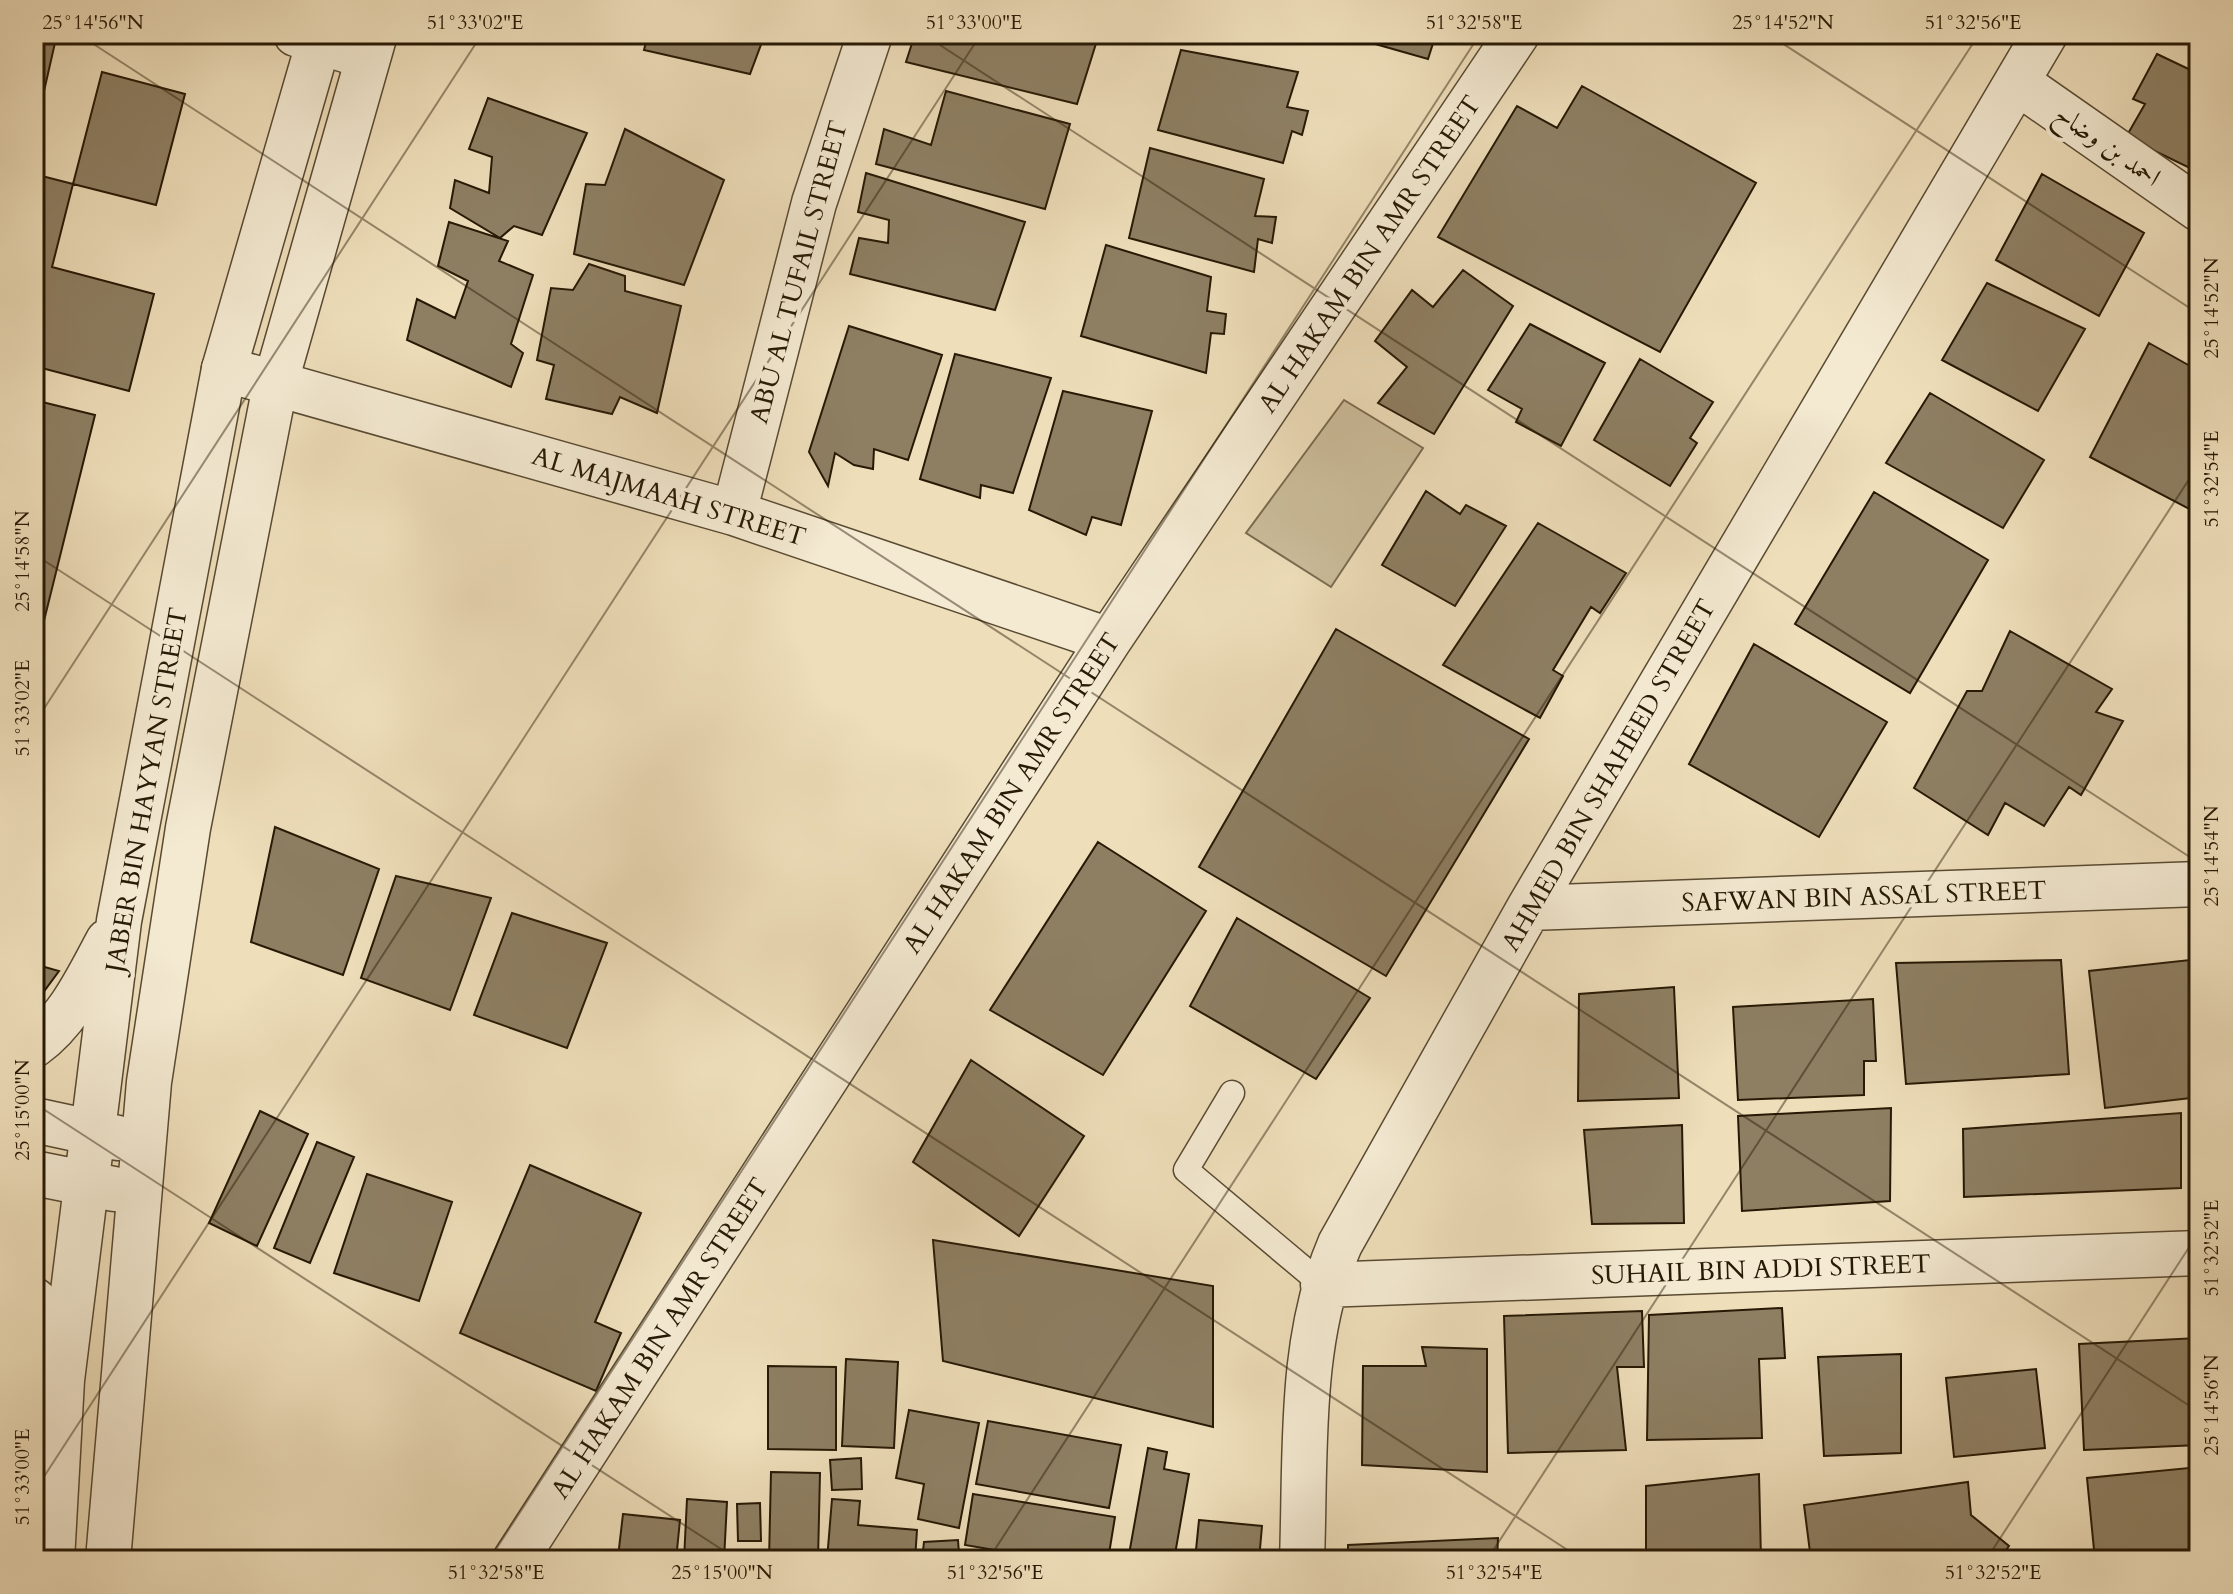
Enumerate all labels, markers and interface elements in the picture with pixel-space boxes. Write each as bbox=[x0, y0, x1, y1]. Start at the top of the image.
text: 25°14'56"N bbox=[42, 9, 144, 36]
text: 51°33'02"E bbox=[427, 9, 523, 36]
text: 51°33'00"E bbox=[926, 9, 1022, 36]
text: 51°32'58"E bbox=[1426, 9, 1522, 36]
text: 25°14'52"N bbox=[1732, 9, 1834, 36]
text: 51°32'56"E bbox=[1925, 9, 2021, 36]
street label: AL HAKAM BIN AMR STREET bbox=[1250, 89, 1489, 420]
street label: احمد بن وضاح bbox=[2044, 96, 2168, 200]
street label: ABU AL TUFAIL STREET bbox=[741, 117, 856, 427]
text: 25°14'52"N bbox=[2198, 257, 2225, 359]
text: 51°32'54"E bbox=[2198, 431, 2225, 527]
street label: AL MAJMAAH STREET bbox=[528, 438, 810, 555]
text: 25°14'58"N bbox=[9, 510, 36, 612]
street label: AHMED BIN SHAHEED STREET bbox=[1493, 593, 1724, 958]
street label: JABER BIN HAYYAN STREET bbox=[96, 605, 196, 979]
street label: AL HAKAM BIN AMR STREET bbox=[894, 626, 1128, 960]
text: 51°33'02"E bbox=[9, 660, 36, 756]
text: 25°14'54"N bbox=[2198, 805, 2225, 907]
street label: SAFWAN BIN ASSAL STREET bbox=[1681, 873, 2047, 920]
text: 25°15'00"N bbox=[9, 1059, 36, 1161]
street label: AL HAKAM BIN AMR STREET bbox=[542, 1171, 776, 1505]
text: 51°32'52"E bbox=[2198, 1200, 2225, 1296]
street label: SUHAIL BIN ADDI STREET bbox=[1591, 1246, 1931, 1293]
text: 25°14'56"N bbox=[2198, 1354, 2225, 1456]
text: 51°33'00"E bbox=[9, 1429, 36, 1525]
text: 51°32'58"E bbox=[448, 1559, 544, 1586]
text: 25°15'00"N bbox=[671, 1559, 773, 1586]
text: 51°32'56"E bbox=[947, 1559, 1043, 1586]
text: 51°32'54"E bbox=[1446, 1559, 1542, 1586]
text: 51°32'52"E bbox=[1945, 1559, 2041, 1586]

